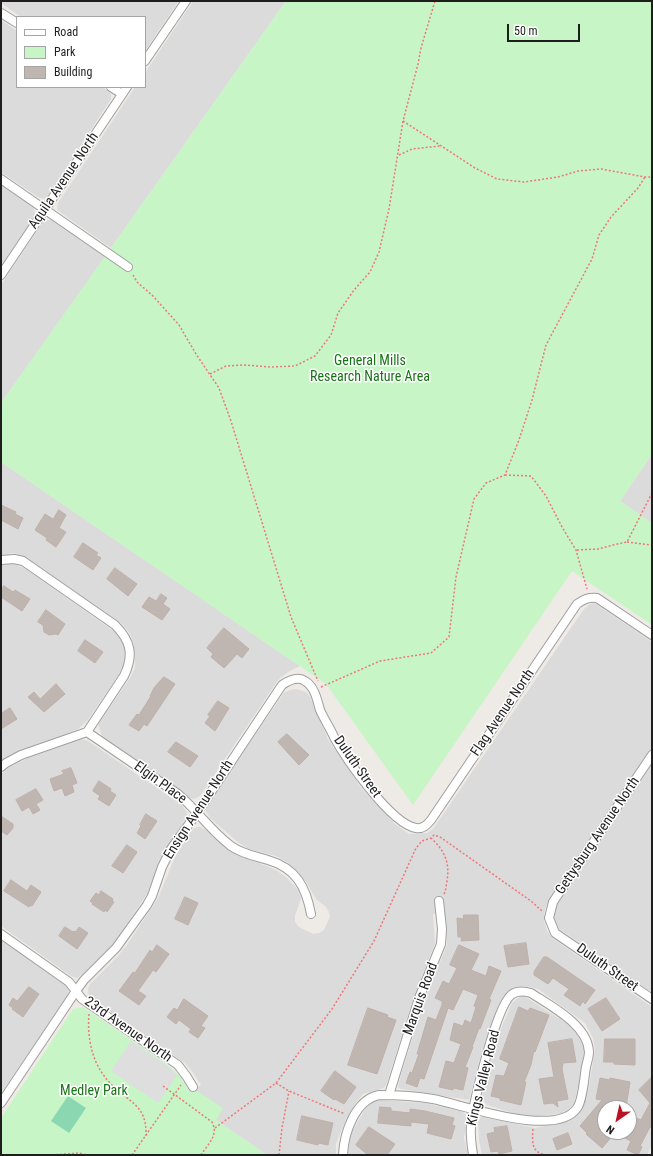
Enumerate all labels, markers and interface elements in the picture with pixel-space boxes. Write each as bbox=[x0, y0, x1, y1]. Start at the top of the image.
legend bbox=[16, 16, 146, 88]
scale bar bbox=[509, 16, 582, 42]
text: 50 m bbox=[514, 24, 538, 38]
text: Road bbox=[54, 25, 78, 39]
text: Park bbox=[54, 45, 75, 59]
text: Building bbox=[54, 65, 92, 79]
street label: Aquila Avenue North bbox=[25, 129, 103, 233]
park label: General Mills Research Nature Area bbox=[310, 353, 430, 386]
street label: Flag Avenue North bbox=[468, 666, 538, 760]
street label: Duluth Street bbox=[330, 733, 384, 801]
street label: Ensign Avenue North bbox=[161, 757, 237, 863]
street label: Elgin Place bbox=[130, 758, 190, 808]
street label: Gettysburg Avenue North bbox=[552, 774, 644, 898]
street label: Duluth Street bbox=[573, 941, 641, 995]
street label: Marquis Road bbox=[400, 960, 442, 1038]
street label: 23rd Avenue North bbox=[81, 994, 175, 1066]
street label: Kings Valley Road bbox=[464, 1028, 504, 1128]
park label: Medley Park bbox=[60, 1083, 128, 1099]
north arrow bbox=[597, 1100, 637, 1140]
text: N bbox=[604, 1122, 617, 1137]

